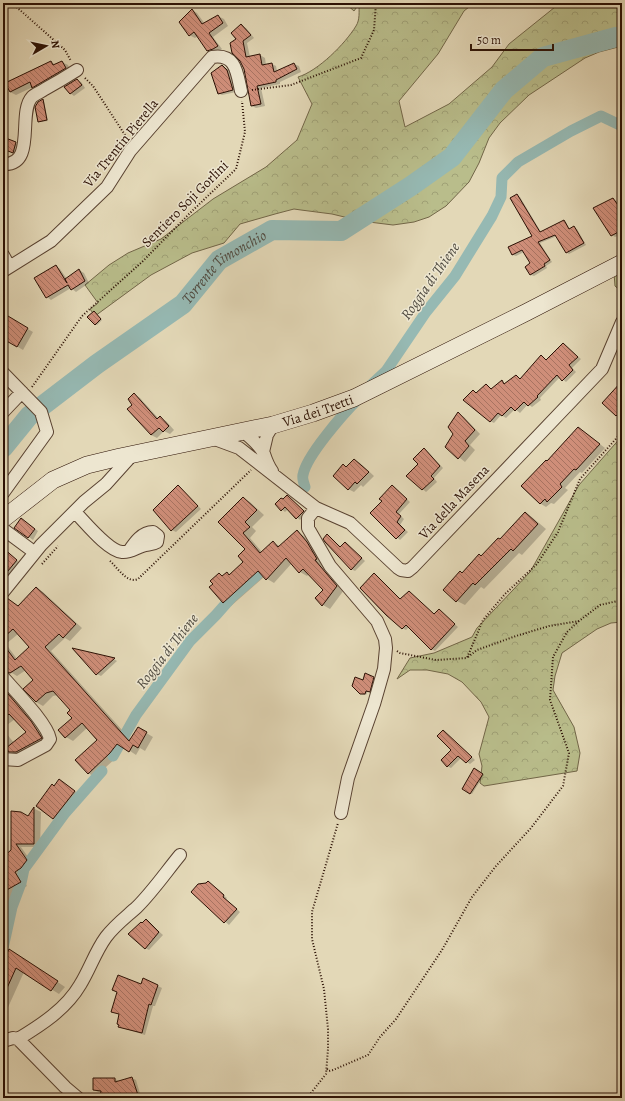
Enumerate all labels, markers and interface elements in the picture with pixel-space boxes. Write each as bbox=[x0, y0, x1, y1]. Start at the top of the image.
north arrow bbox=[26, 26, 66, 66]
scale bar bbox=[471, 26, 553, 52]
text: 50 m bbox=[477, 32, 501, 48]
text: N bbox=[47, 39, 63, 50]
street label: Via Trentin Pierella bbox=[79, 94, 163, 192]
street label: Sentiero Soji Gorlini bbox=[137, 156, 233, 252]
water label: Torrente Timonchio bbox=[177, 225, 270, 308]
water label: Roggia di Thiene bbox=[396, 238, 464, 324]
street label: Via dei Tretti bbox=[279, 390, 356, 431]
street label: Via della Masena bbox=[414, 460, 494, 544]
water label: Roggia di Thiene bbox=[131, 609, 203, 693]

